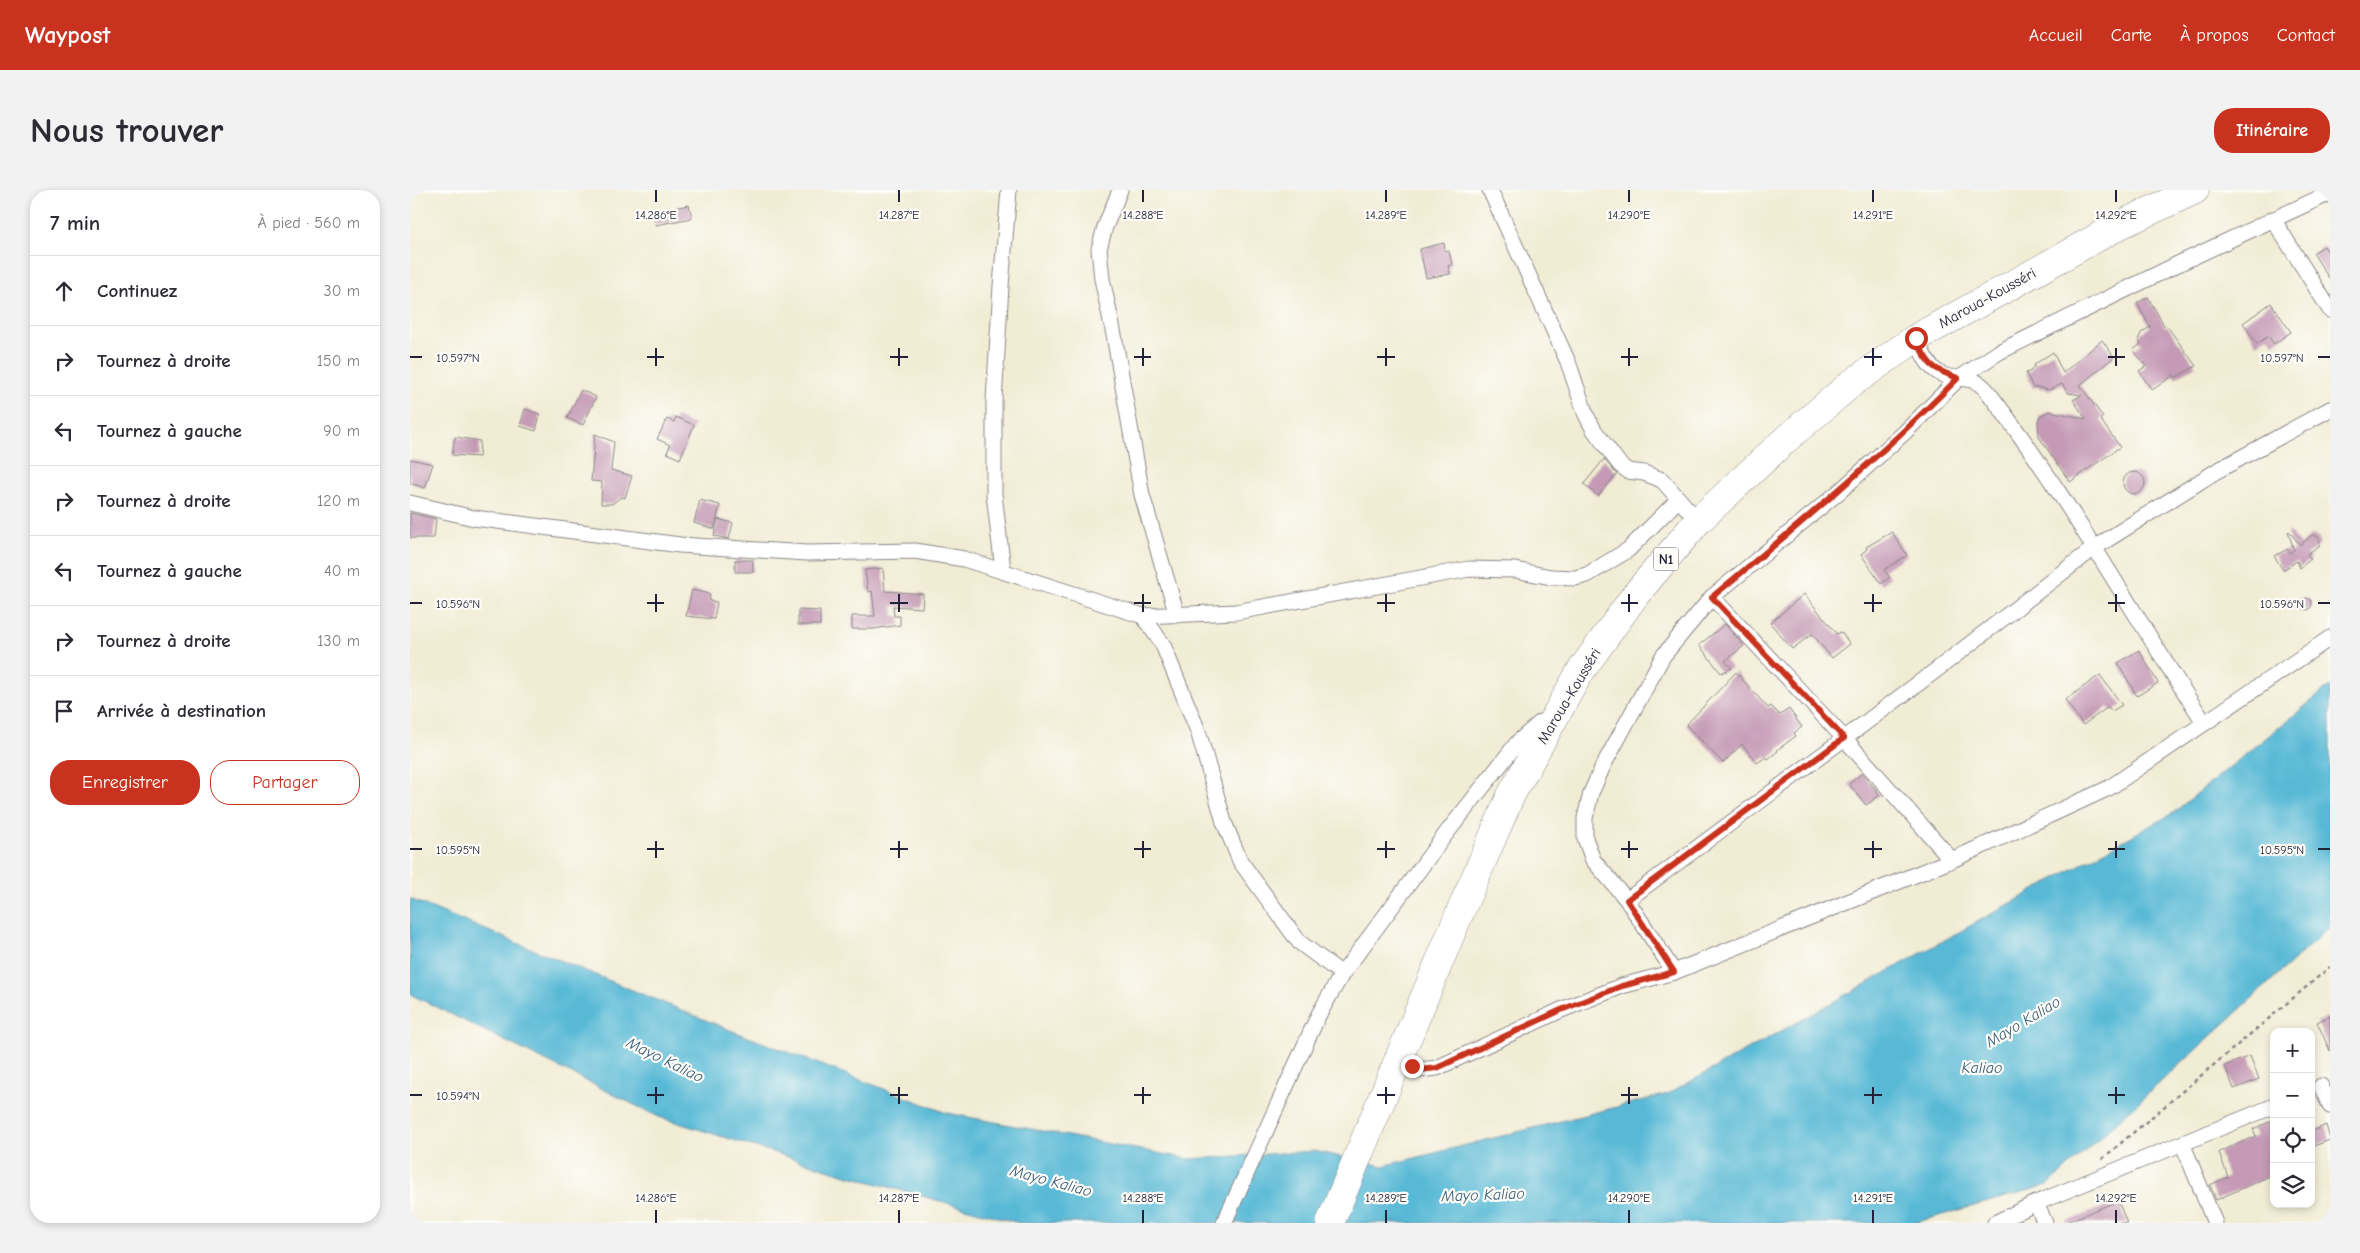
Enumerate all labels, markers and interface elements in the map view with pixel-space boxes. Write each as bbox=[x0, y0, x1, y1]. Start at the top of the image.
text: Waypost bbox=[25, 21, 110, 49]
text: Accueil bbox=[2029, 25, 2083, 46]
text: Carte bbox=[2111, 25, 2152, 46]
text: À propos bbox=[2180, 25, 2249, 46]
text: Contact bbox=[2277, 25, 2335, 46]
button: Itinéraire bbox=[2214, 108, 2330, 153]
text: Nous trouver bbox=[30, 110, 223, 151]
text: 14.286°E bbox=[635, 208, 677, 222]
text: 14.287°E bbox=[879, 208, 919, 222]
text: 14.288°E bbox=[1122, 208, 1164, 222]
text: 14.289°E bbox=[1365, 208, 1407, 222]
text: 14.290°E bbox=[1608, 208, 1650, 222]
text: 14.291°E bbox=[1853, 208, 1893, 222]
text: 14.292°E bbox=[2095, 208, 2137, 222]
text: 7 min bbox=[50, 211, 100, 235]
text: À pied · 560 m bbox=[258, 214, 360, 232]
street label: Maroua-Kousséri bbox=[1935, 264, 2039, 332]
icon: ahead bbox=[50, 277, 78, 305]
text: Continuez bbox=[97, 280, 177, 302]
text: 30 m bbox=[324, 282, 360, 300]
route start bbox=[1905, 327, 1928, 350]
icon: right bbox=[50, 347, 78, 375]
text: Tournez à droite bbox=[97, 350, 231, 372]
text: 10.597°N bbox=[436, 351, 480, 365]
text: 10.597°N bbox=[2260, 351, 2304, 365]
text: 150 m bbox=[317, 352, 360, 370]
icon: left bbox=[50, 417, 78, 445]
text: Tournez à gauche bbox=[97, 420, 242, 442]
text: 90 m bbox=[323, 422, 360, 440]
icon: right bbox=[50, 487, 78, 515]
text: Tournez à droite bbox=[97, 490, 231, 512]
text: 120 m bbox=[317, 492, 360, 510]
road number: N1 bbox=[1654, 548, 1678, 570]
icon: left bbox=[50, 557, 78, 585]
text: Tournez à gauche bbox=[97, 560, 242, 582]
text: 40 m bbox=[324, 562, 360, 580]
text: 10.596°N bbox=[436, 597, 480, 611]
text: 10.596°N bbox=[2260, 597, 2304, 611]
icon: right bbox=[50, 627, 78, 655]
text: Tournez à droite bbox=[97, 630, 231, 652]
text: 130 m bbox=[317, 632, 360, 650]
street label: Maroua-Kousséri bbox=[1533, 645, 1605, 747]
icon: arrive bbox=[50, 697, 78, 725]
text: Arrivée à destination bbox=[97, 700, 266, 722]
button: Enregistrer bbox=[50, 760, 200, 805]
button: Partager bbox=[210, 760, 360, 805]
text: 10.595°N bbox=[436, 843, 480, 857]
text: 10.595°N bbox=[2260, 843, 2304, 857]
water label: Mayo Kaliao bbox=[1982, 993, 2063, 1052]
map controls bbox=[2270, 1028, 2315, 1208]
button: + bbox=[2270, 1028, 2315, 1073]
water label: Mayo Kaliao bbox=[623, 1033, 707, 1086]
route end bbox=[1401, 1055, 1424, 1078]
water label: Kaliao bbox=[1962, 1059, 2002, 1077]
button: − bbox=[2270, 1073, 2315, 1118]
text: 10.594°N bbox=[436, 1089, 480, 1103]
button: locate bbox=[2270, 1118, 2315, 1163]
water label: Mayo Kaliao bbox=[1007, 1161, 1094, 1201]
button: layers bbox=[2270, 1163, 2315, 1208]
water label: Mayo Kaliao bbox=[1440, 1185, 1525, 1205]
text: 14.286°E bbox=[635, 1191, 677, 1205]
text: 14.287°E bbox=[879, 1191, 919, 1205]
text: 14.288°E bbox=[1122, 1191, 1164, 1205]
text: 14.289°E bbox=[1365, 1191, 1407, 1205]
text: 14.290°E bbox=[1608, 1191, 1650, 1205]
text: 14.291°E bbox=[1853, 1191, 1893, 1205]
text: 14.292°E bbox=[2095, 1191, 2137, 1205]

